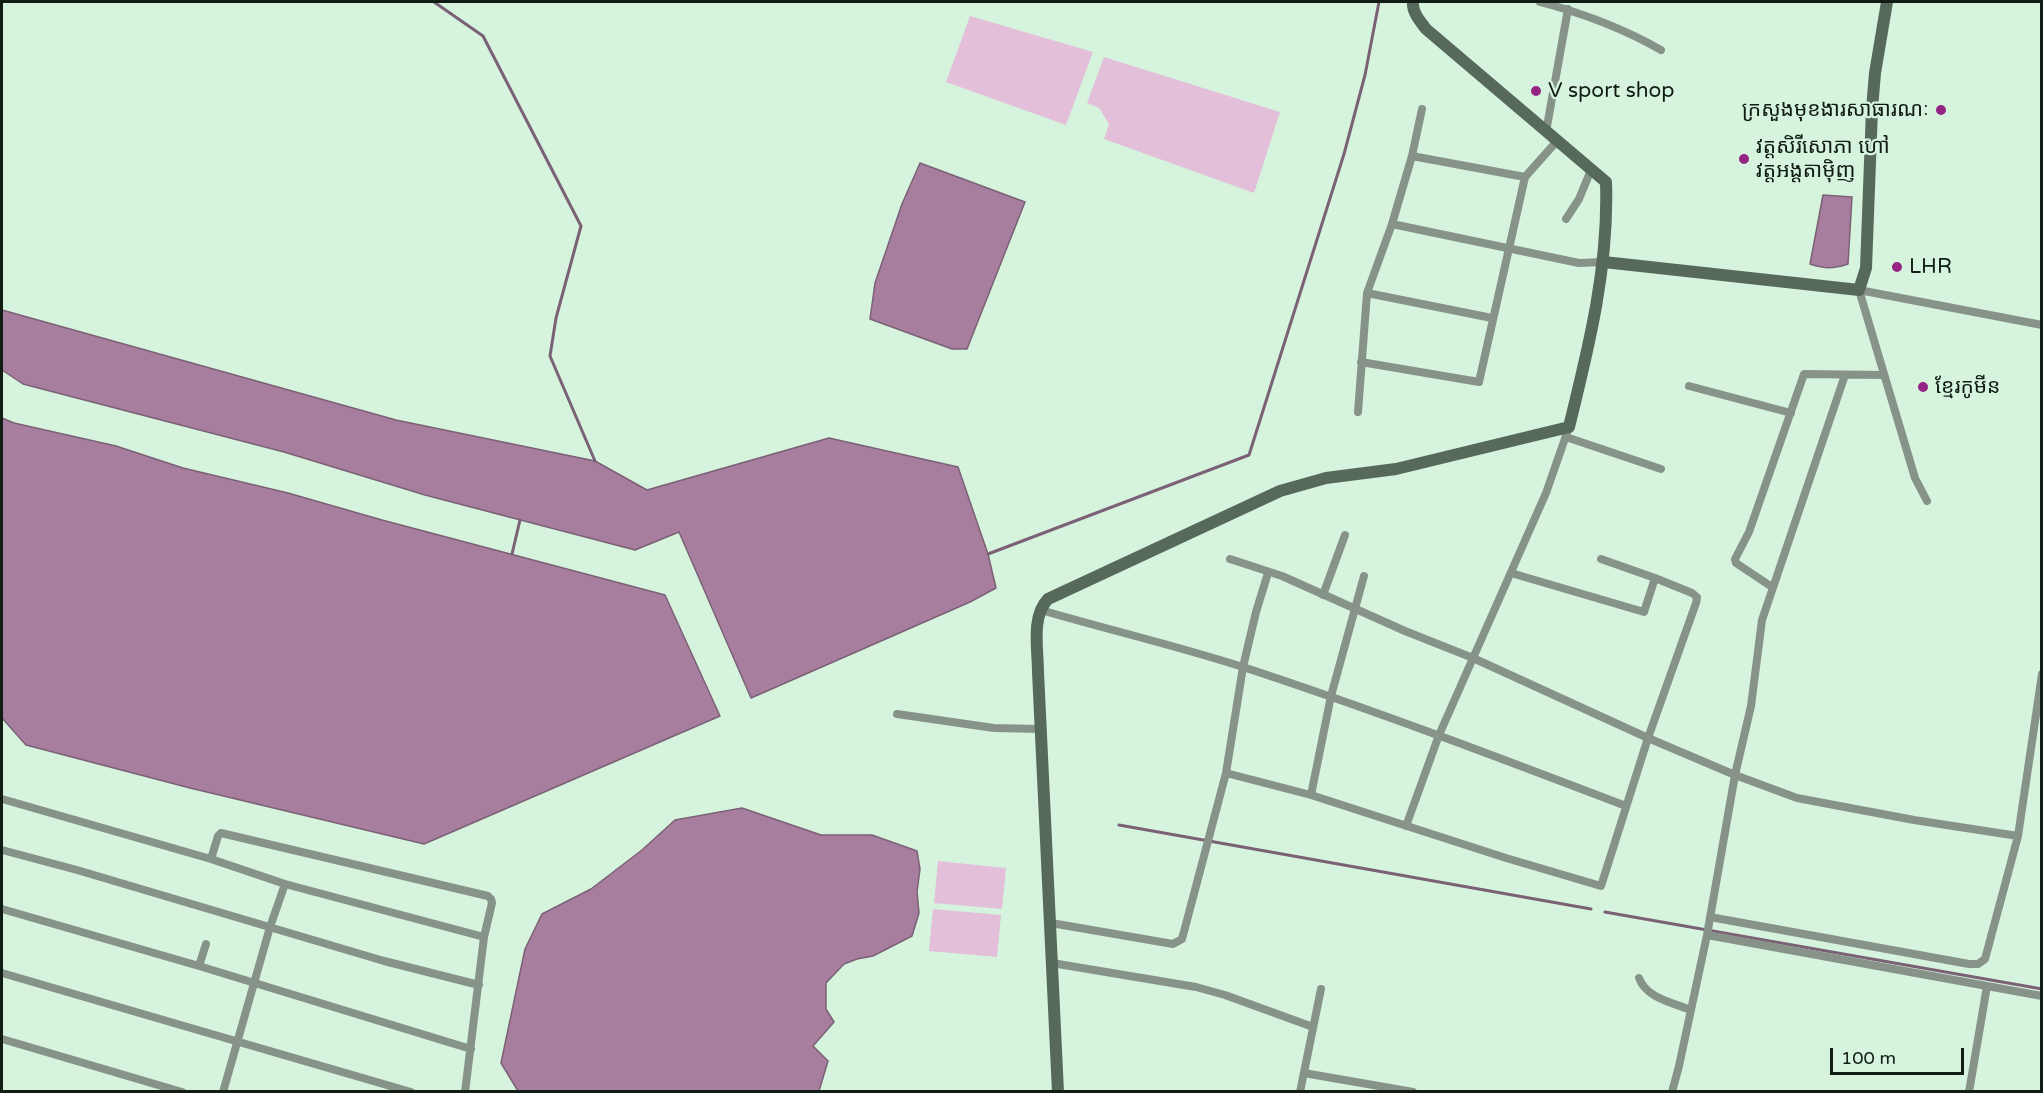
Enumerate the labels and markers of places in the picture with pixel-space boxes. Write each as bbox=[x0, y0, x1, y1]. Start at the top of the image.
place label: V sport shop bbox=[1548, 78, 1675, 104]
marker: V sport shop bbox=[1529, 84, 1543, 98]
place label: ក្រសួងមុខងារសាធារណៈ bbox=[1742, 97, 1929, 123]
marker: ក្រសួងមុខងារសាធារណៈ bbox=[1934, 103, 1948, 117]
place label: វត្តសិរីសោភា ហៅ វត្តអង្តតាម៉ិញ bbox=[1756, 134, 1890, 184]
marker: វត្តសិរីសោភា ហៅ វត្តអង្តតាម៉ិញ bbox=[1737, 152, 1751, 166]
place label: LHR bbox=[1909, 254, 1952, 280]
marker: LHR bbox=[1890, 260, 1904, 274]
place label: ខ្មែរកូមីន bbox=[1935, 374, 2000, 400]
marker: ខ្មែរកូមីន bbox=[1916, 380, 1930, 394]

